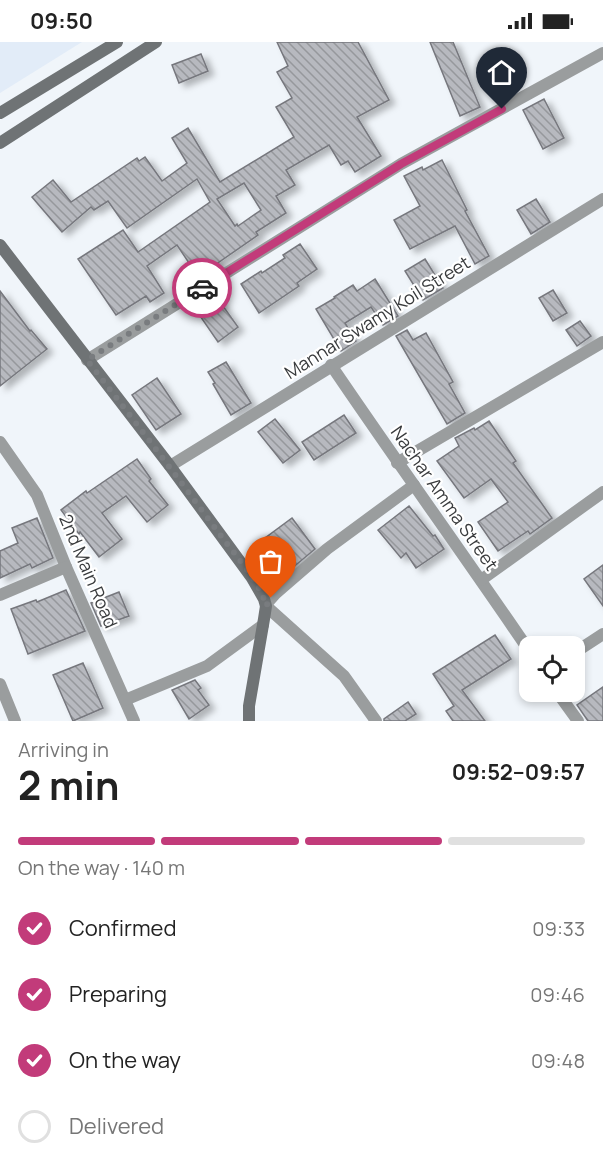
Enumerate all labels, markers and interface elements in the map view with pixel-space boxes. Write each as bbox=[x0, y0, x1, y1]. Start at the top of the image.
text: 09:50 bbox=[30, 6, 93, 36]
pin bbox=[476, 47, 527, 109]
icon: home bbox=[485, 56, 518, 89]
street label: Mannar Swamy Koil Street bbox=[280, 250, 474, 384]
courier bbox=[172, 258, 232, 318]
icon: car bbox=[186, 272, 219, 305]
street label: Nachar Amma Street bbox=[386, 421, 504, 575]
street label: 2nd Main Road bbox=[54, 510, 124, 632]
pin bbox=[245, 536, 296, 598]
icon: bag bbox=[254, 545, 287, 578]
map controls bbox=[519, 636, 585, 702]
button: locate bbox=[519, 636, 585, 702]
text: Arriving in bbox=[18, 736, 109, 763]
text: 09:52–09:57 bbox=[452, 757, 585, 787]
text: 2 min bbox=[18, 758, 119, 812]
text: On the way · 140 m bbox=[18, 854, 185, 881]
icon: check bbox=[18, 912, 51, 945]
text: Confirmed bbox=[69, 913, 177, 943]
text: 09:33 bbox=[532, 915, 585, 942]
icon: check bbox=[18, 978, 51, 1011]
text: Preparing bbox=[69, 979, 167, 1009]
text: 09:46 bbox=[530, 981, 585, 1008]
icon: check bbox=[18, 1044, 51, 1077]
text: On the way bbox=[69, 1045, 181, 1075]
text: 09:48 bbox=[531, 1047, 585, 1074]
text: Delivered bbox=[69, 1111, 164, 1141]

